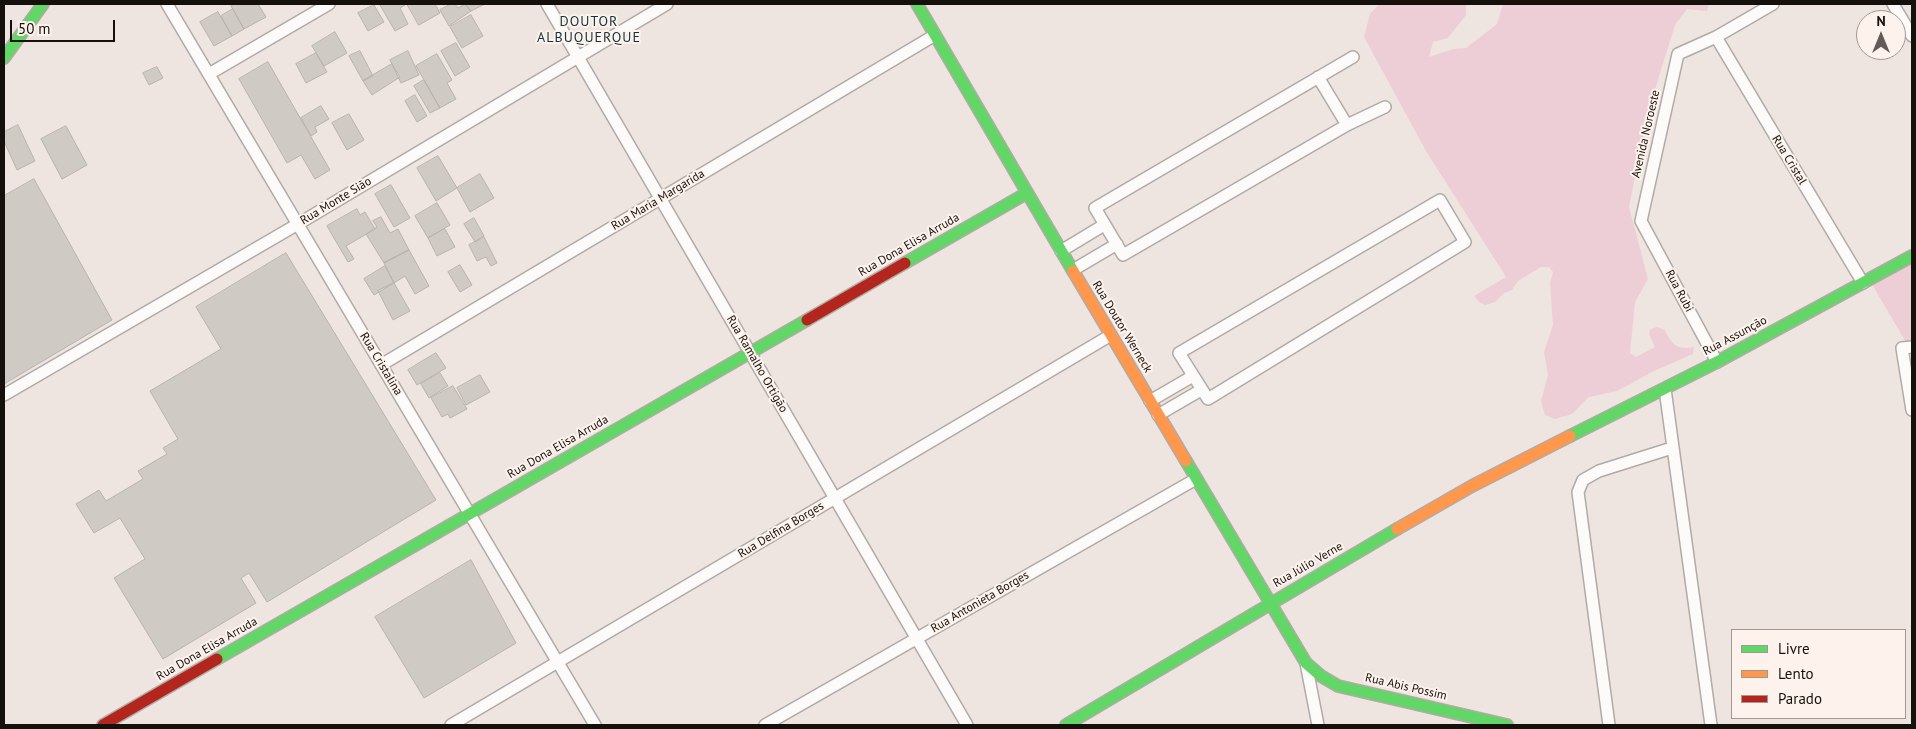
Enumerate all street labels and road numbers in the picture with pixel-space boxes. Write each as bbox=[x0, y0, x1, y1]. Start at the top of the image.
street label: Avenida Noroeste bbox=[1629, 89, 1663, 179]
street label: Rua Cristal bbox=[1769, 133, 1809, 187]
street label: Rua Maria Margarida bbox=[609, 166, 707, 234]
street label: Rua Monte Sião bbox=[298, 174, 374, 228]
street label: Rua Dona Elisa Arruda bbox=[856, 210, 962, 280]
street label: Rua Rubi bbox=[1662, 267, 1696, 315]
street label: Rua Doutor Werneck bbox=[1089, 279, 1155, 375]
street label: Rua Ramalho Ortigão bbox=[723, 313, 791, 415]
street label: Rua Assunção bbox=[1700, 313, 1770, 359]
street label: Rua Cristalina bbox=[357, 330, 405, 398]
street label: Rua Dona Elisa Arruda bbox=[505, 412, 611, 482]
street label: Rua Delfina Borges bbox=[736, 499, 826, 561]
street label: Rua Júlio Verne bbox=[1271, 539, 1345, 591]
street label: Rua Antonieta Borges bbox=[928, 568, 1032, 636]
street label: Rua Dona Elisa Arruda bbox=[154, 614, 260, 684]
street label: Rua Abis Possim bbox=[1364, 671, 1448, 703]

